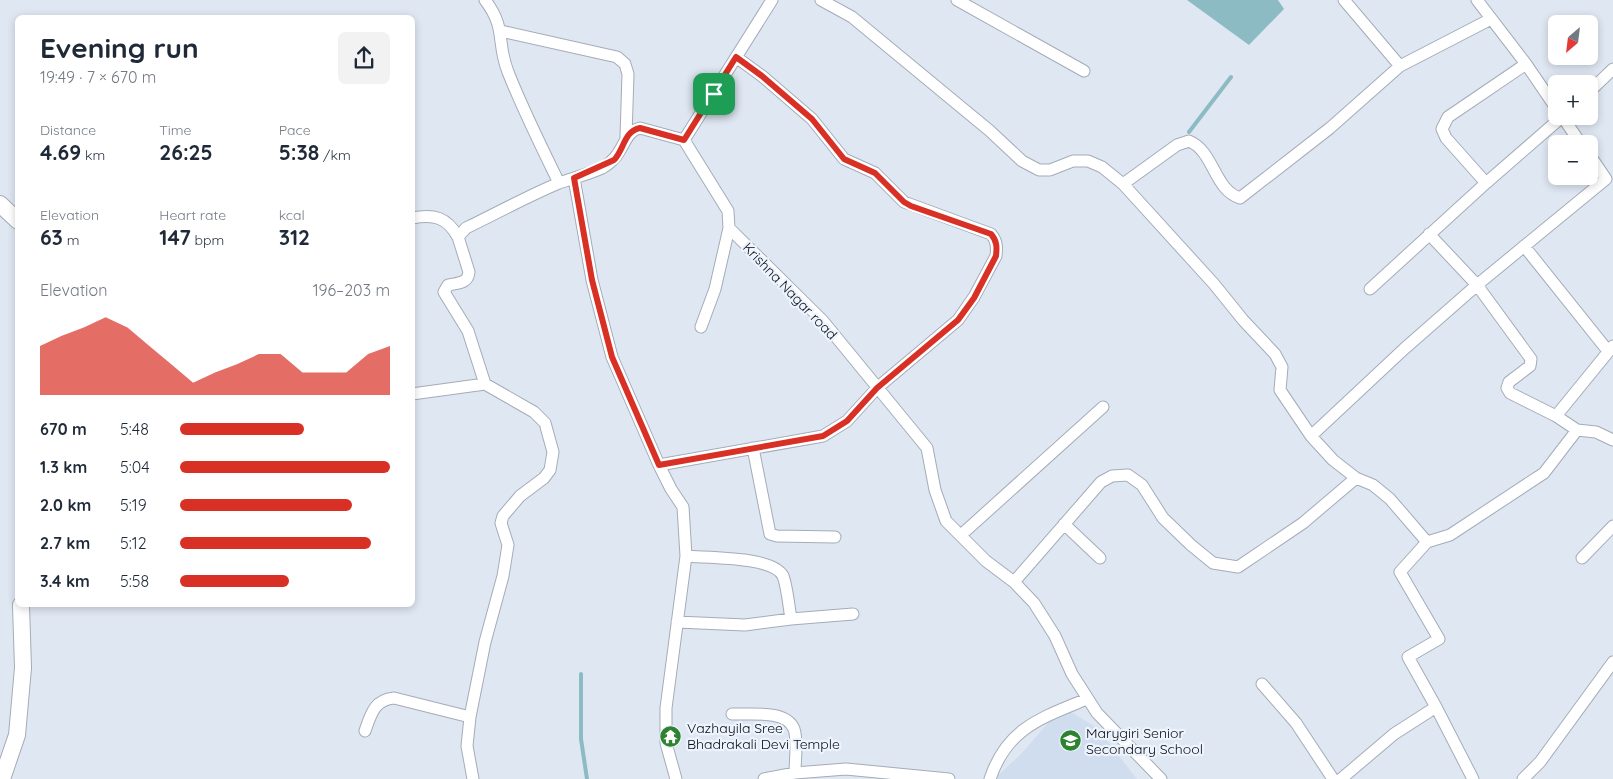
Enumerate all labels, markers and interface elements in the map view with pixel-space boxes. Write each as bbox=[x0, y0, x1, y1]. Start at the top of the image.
north arrow bbox=[1548, 15, 1598, 65]
map controls bbox=[1548, 15, 1598, 185]
text: Evening run bbox=[40, 30, 199, 65]
button: share bbox=[338, 32, 390, 84]
text: 19:49 · 7 × 670 m bbox=[40, 67, 156, 87]
pin bbox=[693, 73, 735, 115]
button: + bbox=[1548, 75, 1598, 125]
icon: arrive bbox=[700, 80, 728, 108]
text: Distance bbox=[40, 121, 96, 139]
text: Time bbox=[159, 121, 191, 139]
text: Pace bbox=[279, 121, 311, 139]
button: − bbox=[1548, 135, 1598, 185]
text: 4.69 bbox=[40, 139, 81, 165]
text: 26:25 bbox=[159, 139, 213, 165]
text: 5:38 bbox=[279, 139, 319, 165]
text: km bbox=[81, 146, 105, 164]
text: /km bbox=[319, 146, 351, 164]
text: Elevation bbox=[40, 206, 99, 224]
text: Heart rate bbox=[159, 206, 226, 224]
text: kcal bbox=[279, 206, 305, 224]
text: 63 bbox=[40, 224, 63, 250]
text: 147 bbox=[159, 224, 191, 250]
text: 312 bbox=[279, 224, 310, 250]
text: m bbox=[63, 231, 79, 249]
text: bpm bbox=[191, 231, 224, 249]
street label: Krishna Nagar road bbox=[739, 239, 841, 343]
text: Elevation bbox=[40, 280, 107, 300]
text: 196–203 m bbox=[313, 280, 390, 300]
text: 670 m bbox=[40, 419, 87, 439]
text: 5:48 bbox=[120, 419, 149, 439]
text: 1.3 km bbox=[40, 457, 87, 477]
text: 5:04 bbox=[120, 457, 150, 477]
text: 2.0 km bbox=[40, 495, 91, 515]
text: 5:19 bbox=[120, 495, 147, 515]
text: 2.7 km bbox=[40, 533, 90, 553]
text: 5:12 bbox=[120, 533, 147, 553]
text: 3.4 km bbox=[40, 571, 90, 591]
text: 5:58 bbox=[120, 571, 149, 591]
place label: Vazhayila Sree Bhadrakali Devi Temple bbox=[687, 719, 840, 753]
temple icon: Vazhayila Sree Bhadrakali Devi Temple bbox=[659, 724, 683, 748]
place label: Marygiri Senior Secondary School bbox=[1086, 724, 1203, 758]
school or university icon: Marygiri Senior Secondary School bbox=[1058, 729, 1082, 753]

